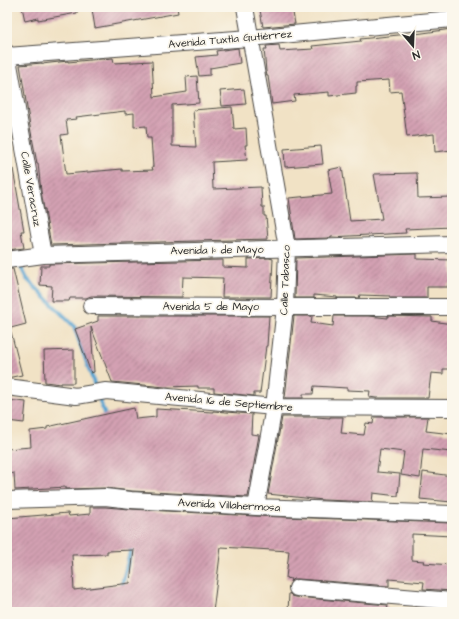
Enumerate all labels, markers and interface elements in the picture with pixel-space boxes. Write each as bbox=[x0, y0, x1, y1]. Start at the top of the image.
street label: Avenida Tuxtla Gutiérrez bbox=[168, 26, 293, 52]
north arrow bbox=[393, 26, 433, 66]
text: N bbox=[410, 47, 422, 63]
street label: Calle Veracruz bbox=[17, 150, 45, 228]
street label: Avenida 1º de Mayo bbox=[170, 242, 265, 259]
street label: Calle Tabasco bbox=[276, 244, 294, 315]
street label: Avenida 5 de Mayo bbox=[163, 299, 260, 315]
street label: Avenida 16 de Septiembre bbox=[164, 389, 294, 415]
street label: Avenida Villahermosa bbox=[177, 495, 281, 515]

